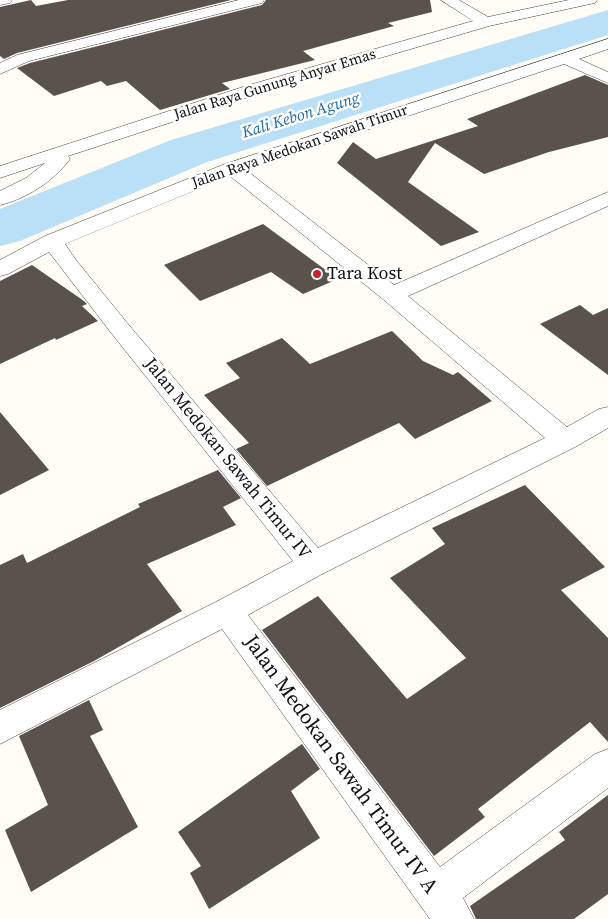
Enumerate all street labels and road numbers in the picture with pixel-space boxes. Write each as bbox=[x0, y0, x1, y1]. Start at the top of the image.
street label: Jalan Raya Gunung Anyar Emas bbox=[172, 46, 378, 124]
street label: Jalan Raya Medokan Sawah Timur bbox=[190, 101, 410, 193]
street label: Jalan Medokan Sawah Timur IV bbox=[139, 354, 315, 564]
street label: Jalan Medokan Sawah Timur IV A bbox=[238, 631, 442, 899]

